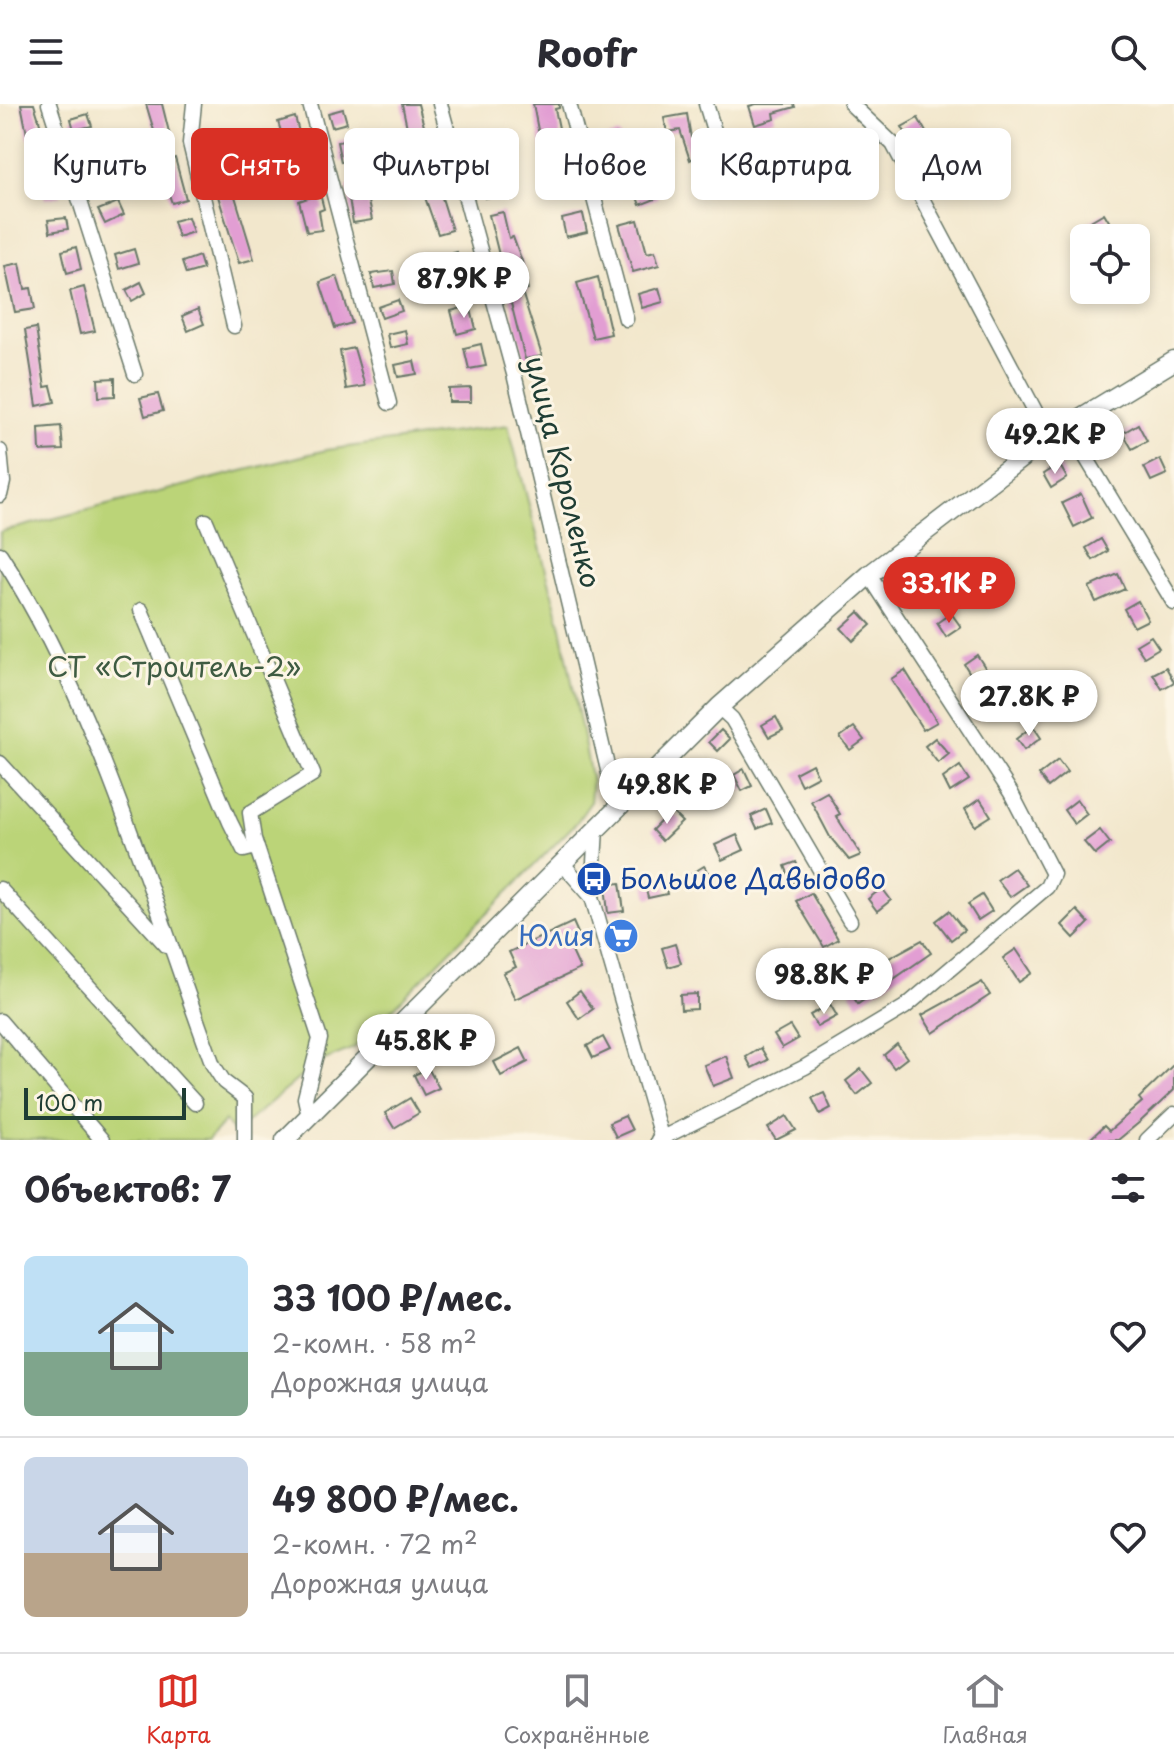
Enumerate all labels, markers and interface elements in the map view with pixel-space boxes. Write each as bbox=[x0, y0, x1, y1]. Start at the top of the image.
text: Roofr bbox=[536, 25, 638, 79]
icon: menu bbox=[24, 30, 68, 74]
icon: search bbox=[1106, 30, 1150, 74]
chip: Купить bbox=[24, 128, 175, 200]
chip: Снять bbox=[191, 128, 328, 200]
chip: Фильтры bbox=[344, 128, 519, 200]
chip: Новое bbox=[535, 128, 675, 200]
chip: Квартира bbox=[691, 128, 879, 200]
chip: Дом bbox=[895, 128, 1011, 200]
map controls bbox=[1070, 224, 1150, 304]
button: locate bbox=[1070, 224, 1150, 304]
pin: 87.9K ₽ bbox=[390, 252, 538, 320]
text: 87.9K ₽ bbox=[416, 258, 512, 297]
street label: улица Короленко bbox=[515, 351, 614, 592]
pin: 49.2K ₽ bbox=[981, 408, 1129, 476]
text: 49.2K ₽ bbox=[1004, 414, 1106, 453]
pin: 33.1K ₽ bbox=[875, 557, 1023, 625]
text: 33.1K ₽ bbox=[901, 563, 997, 602]
park label: СТ «Строитель-2» bbox=[47, 644, 301, 687]
pin: 27.8K ₽ bbox=[955, 670, 1103, 738]
text: 27.8K ₽ bbox=[979, 676, 1079, 715]
pin: 49.8K ₽ bbox=[593, 758, 741, 826]
text: 49.8K ₽ bbox=[617, 764, 717, 803]
place label: Большое Давыдово bbox=[620, 856, 886, 899]
bus stop icon: Большое Давыдово bbox=[575, 860, 613, 898]
place label: Юлия bbox=[518, 913, 595, 956]
supermarket icon: Юлия bbox=[602, 917, 640, 955]
pin: 98.8K ₽ bbox=[750, 948, 898, 1016]
text: 98.8K ₽ bbox=[774, 954, 874, 993]
pin: 45.8K ₽ bbox=[352, 1014, 500, 1082]
text: 45.8K ₽ bbox=[375, 1020, 477, 1059]
scale bar bbox=[24, 1084, 186, 1120]
text: 100 m bbox=[36, 1085, 103, 1118]
text: Объектов: 7 bbox=[24, 1162, 231, 1214]
icon: filters bbox=[1106, 1166, 1150, 1210]
text: 33 100 ₽/мес. bbox=[272, 1271, 512, 1323]
icon: home bbox=[88, 1288, 184, 1384]
icon: heart bbox=[1106, 1314, 1150, 1358]
text: 2-комн. · 58 m² bbox=[272, 1323, 477, 1362]
text: Дорожная улица bbox=[272, 1362, 488, 1401]
text: 49 800 ₽/мес. bbox=[272, 1472, 519, 1524]
icon: home bbox=[88, 1489, 184, 1585]
icon: heart bbox=[1106, 1515, 1150, 1559]
text: 2-комн. · 72 m² bbox=[272, 1524, 478, 1563]
text: Дорожная улица bbox=[272, 1563, 488, 1602]
tab: Карта bbox=[146, 1669, 211, 1750]
tab: Сохранённые bbox=[503, 1669, 650, 1750]
tab: Главная bbox=[943, 1669, 1028, 1750]

